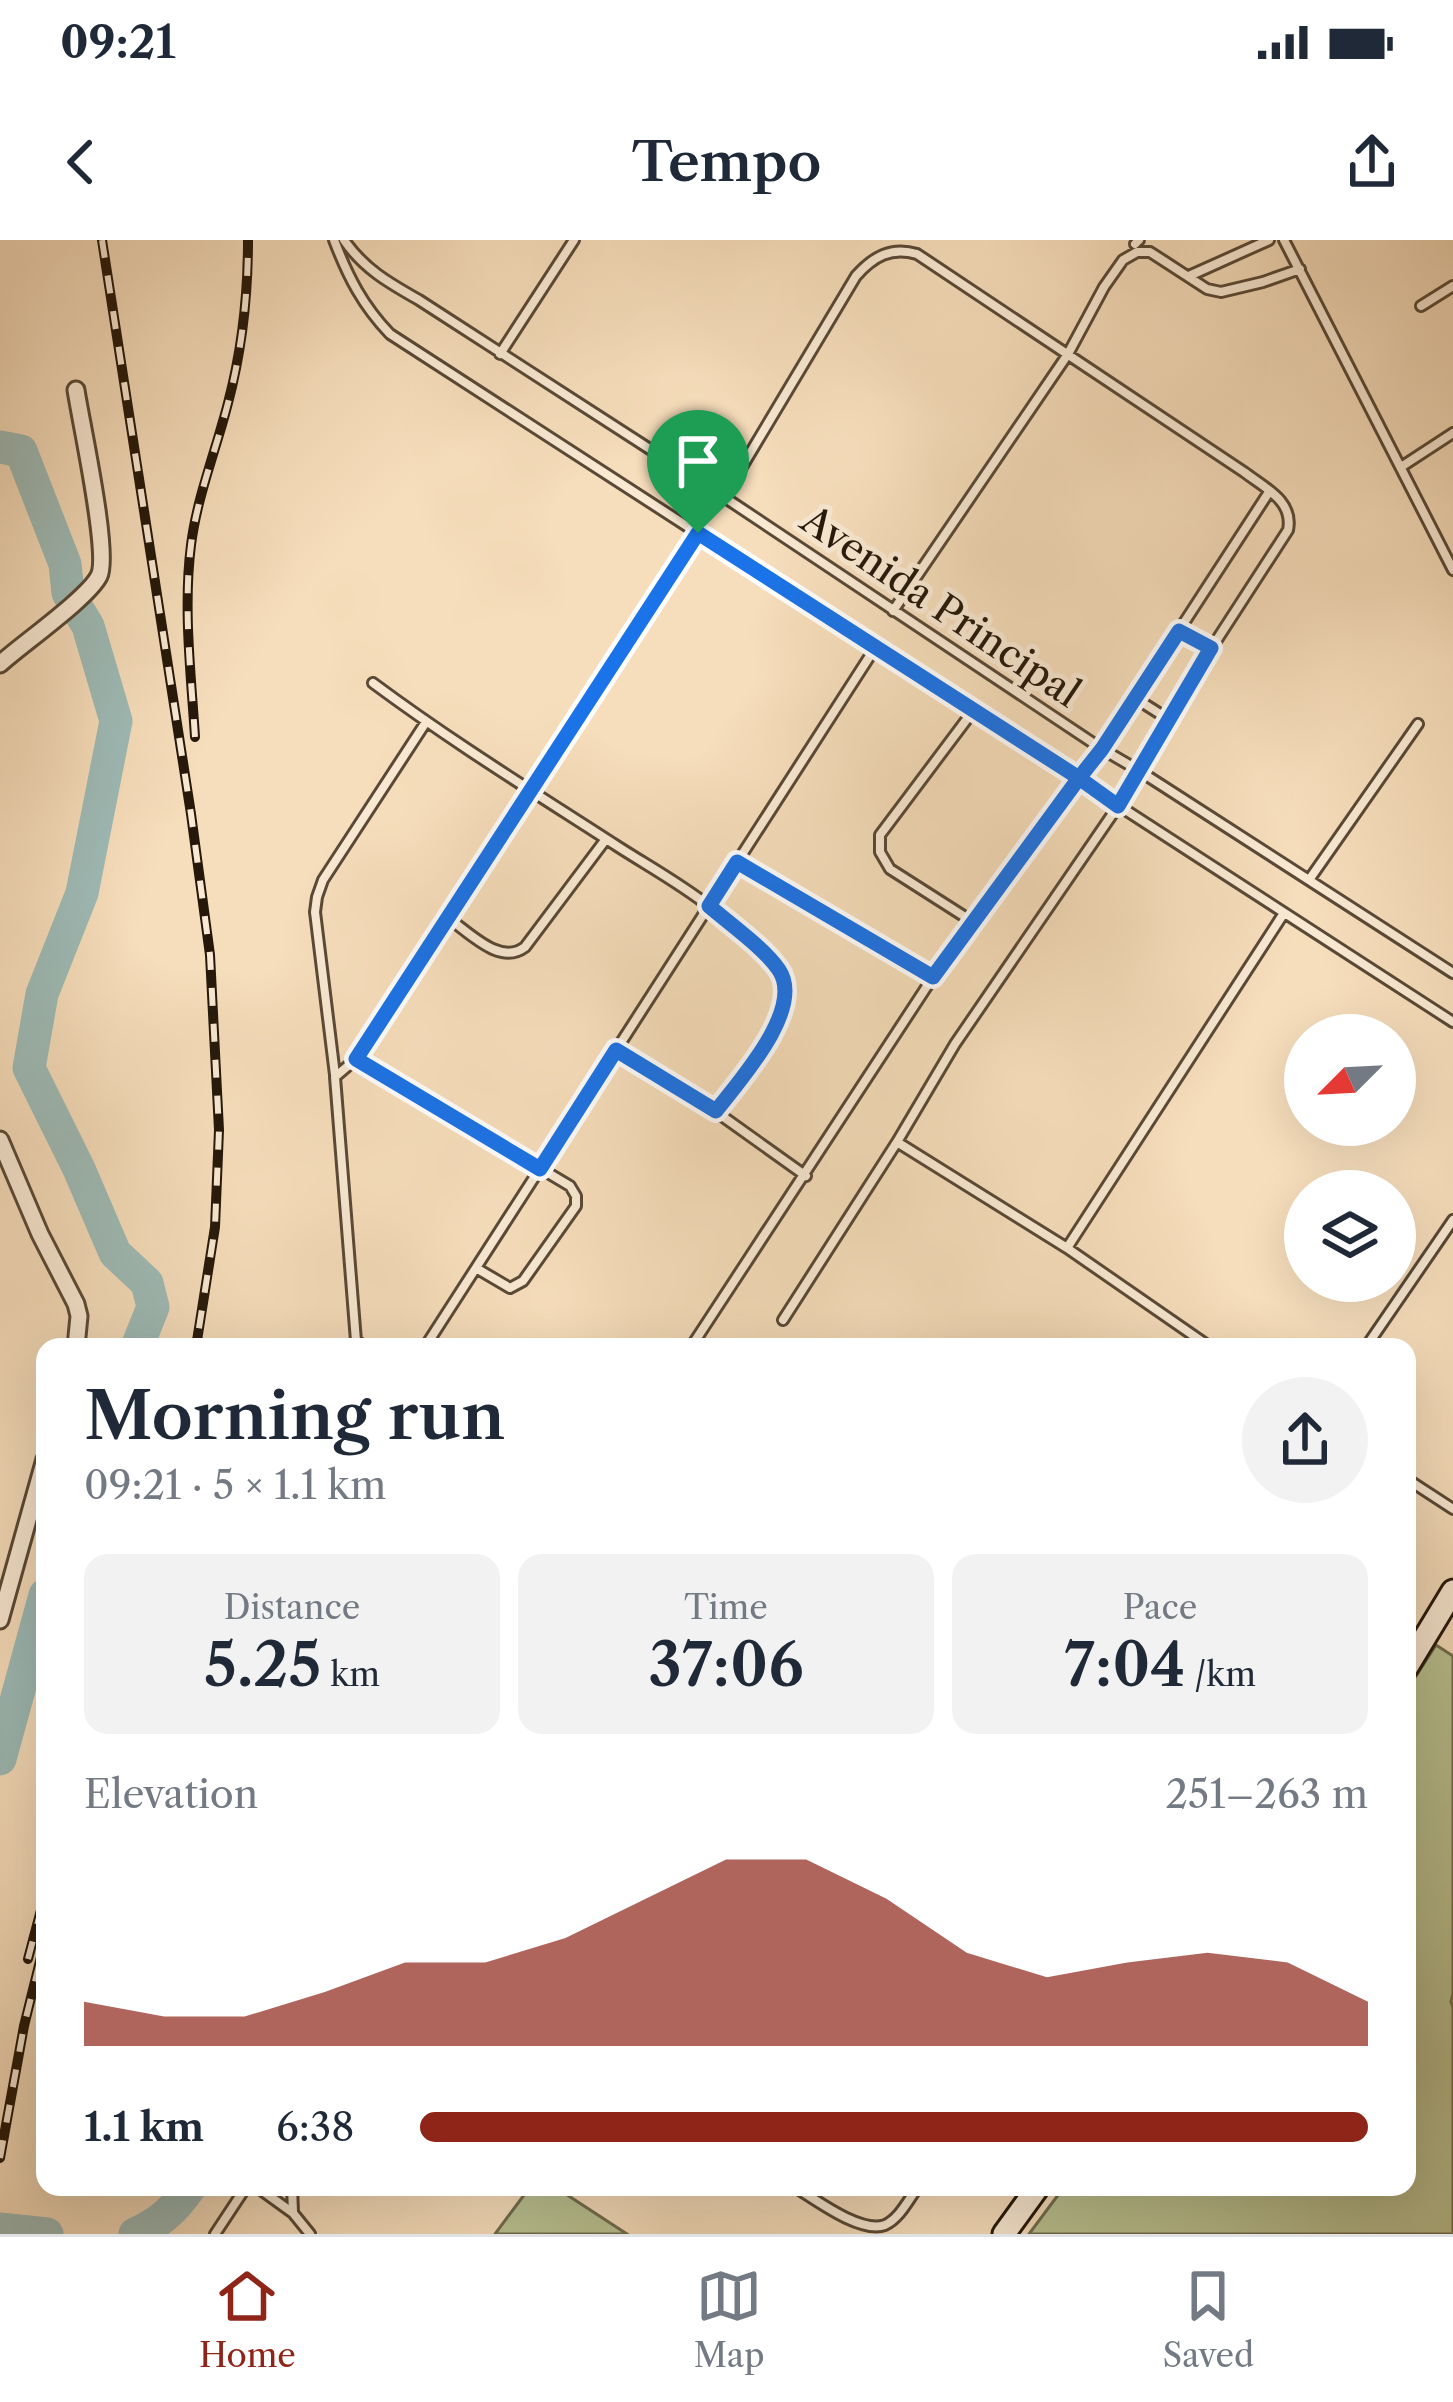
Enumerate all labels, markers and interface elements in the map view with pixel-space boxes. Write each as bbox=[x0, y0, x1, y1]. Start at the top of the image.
text: 09:21 bbox=[60, 14, 176, 70]
icon: back bbox=[48, 129, 114, 195]
text: Tempo bbox=[632, 129, 821, 195]
icon: share bbox=[1339, 129, 1405, 195]
pin bbox=[647, 410, 749, 533]
icon: arrive bbox=[665, 428, 731, 494]
street label: Avenida Principal bbox=[792, 494, 1090, 717]
north arrow bbox=[1284, 1014, 1416, 1146]
map controls bbox=[1284, 1014, 1416, 1302]
button: layers bbox=[1284, 1170, 1416, 1302]
text: Morning run bbox=[84, 1375, 505, 1456]
button: share bbox=[1242, 1377, 1368, 1503]
text: 09:21 · 5 × 1.1 km bbox=[84, 1461, 386, 1509]
text: Distance bbox=[224, 1587, 360, 1628]
text: Time bbox=[684, 1587, 768, 1628]
text: Pace bbox=[1123, 1587, 1197, 1628]
text: 5.25 bbox=[204, 1628, 321, 1702]
text: 37:06 bbox=[648, 1628, 804, 1702]
text: 7:04 bbox=[1064, 1628, 1186, 1702]
text: km bbox=[321, 1654, 380, 1695]
text: /km bbox=[1186, 1654, 1256, 1695]
text: Elevation bbox=[84, 1770, 258, 1818]
text: 251–263 m bbox=[1166, 1770, 1368, 1818]
text: 1.1 km bbox=[84, 2103, 204, 2151]
text: 6:38 bbox=[276, 2103, 354, 2151]
tab: Home bbox=[199, 2263, 296, 2376]
tab: Map bbox=[694, 2263, 765, 2376]
tab: Saved bbox=[1162, 2263, 1254, 2376]

